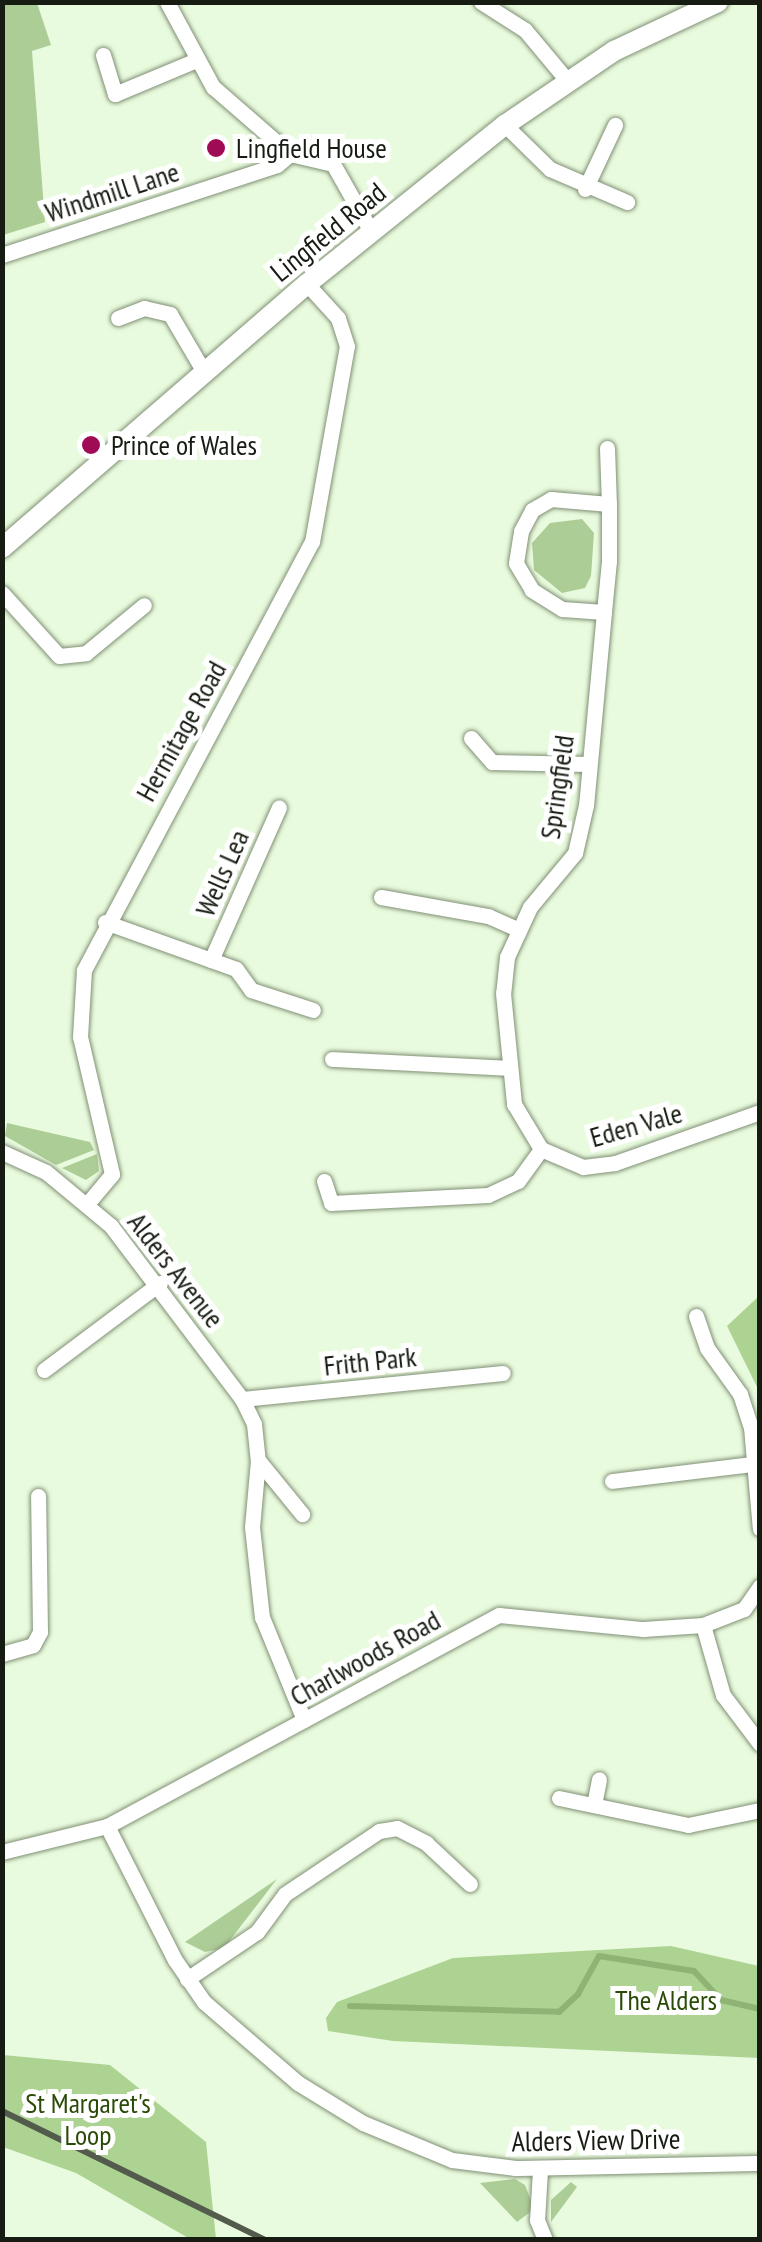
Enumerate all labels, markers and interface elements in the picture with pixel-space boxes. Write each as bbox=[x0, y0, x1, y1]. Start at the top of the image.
place label: Lingfield House bbox=[236, 131, 387, 165]
marker: Lingfield House bbox=[205, 137, 227, 159]
street label: Windmill Lane bbox=[41, 155, 183, 229]
street label: Lingfield Road bbox=[264, 175, 392, 289]
place label: Prince of Wales bbox=[111, 428, 257, 462]
marker: Prince of Wales bbox=[80, 434, 102, 456]
street label: Hermitage Road bbox=[129, 655, 233, 807]
street label: Springfield bbox=[533, 733, 581, 841]
street label: Wells Lea bbox=[188, 825, 256, 921]
street label: Eden Vale bbox=[586, 1096, 686, 1154]
street label: Alders Avenue bbox=[120, 1206, 232, 1334]
street label: Frith Park bbox=[322, 1339, 418, 1383]
street label: Charlwoods Road bbox=[284, 1603, 446, 1713]
park label: The Alders bbox=[615, 1983, 717, 2017]
park label: St Margaret's Loop bbox=[25, 2086, 151, 2152]
street label: Alders View Drive bbox=[511, 2122, 681, 2158]

